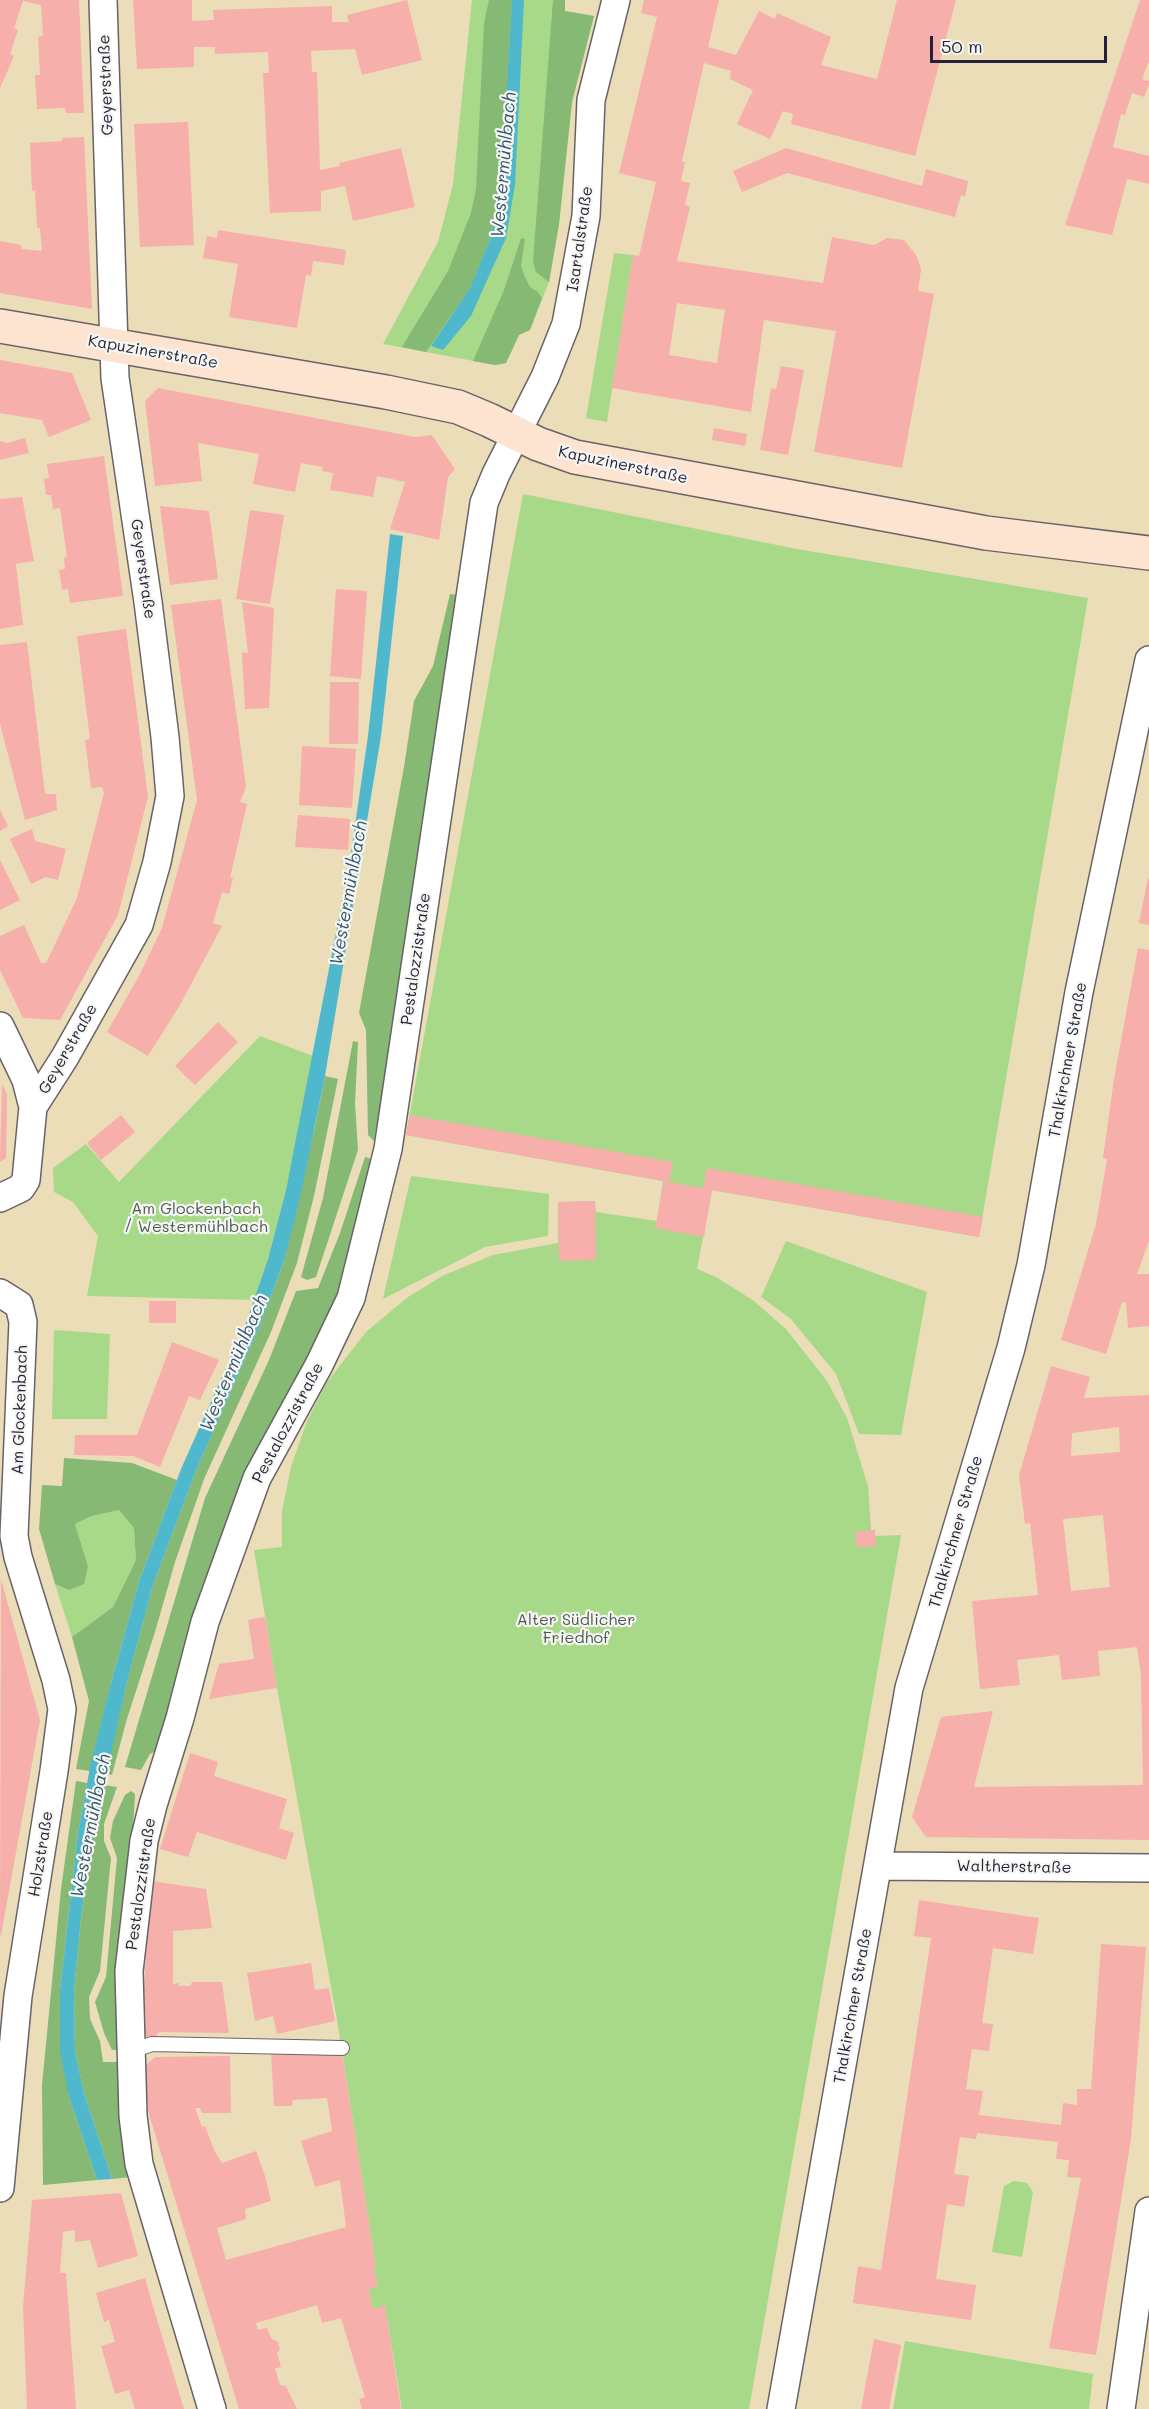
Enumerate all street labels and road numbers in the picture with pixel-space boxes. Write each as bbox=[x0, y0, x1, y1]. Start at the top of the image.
street label: Geyerstraße bbox=[95, 34, 117, 136]
street label: Isartalstraße bbox=[563, 185, 597, 293]
street label: Kapuzinerstraße bbox=[86, 331, 220, 373]
street label: Kapuzinerstraße bbox=[557, 442, 689, 488]
street label: Geyerstraße bbox=[126, 518, 160, 620]
street label: Pestalozzistraße bbox=[397, 892, 435, 1026]
street label: Thalkirchner Straße bbox=[1045, 981, 1091, 1139]
street label: Geyerstraße bbox=[34, 1001, 102, 1097]
street label: Am Glockenbach bbox=[8, 1345, 32, 1475]
street label: Pestalozzistraße bbox=[248, 1360, 328, 1486]
street label: Thalkirchner Straße bbox=[925, 1454, 987, 1610]
street label: Holzstraße bbox=[25, 1810, 57, 1898]
street label: Pestalozzistraße bbox=[122, 1817, 160, 1951]
street label: Waltherstraße bbox=[956, 1856, 1072, 1878]
street label: Thalkirchner Straße bbox=[830, 1927, 876, 2085]

